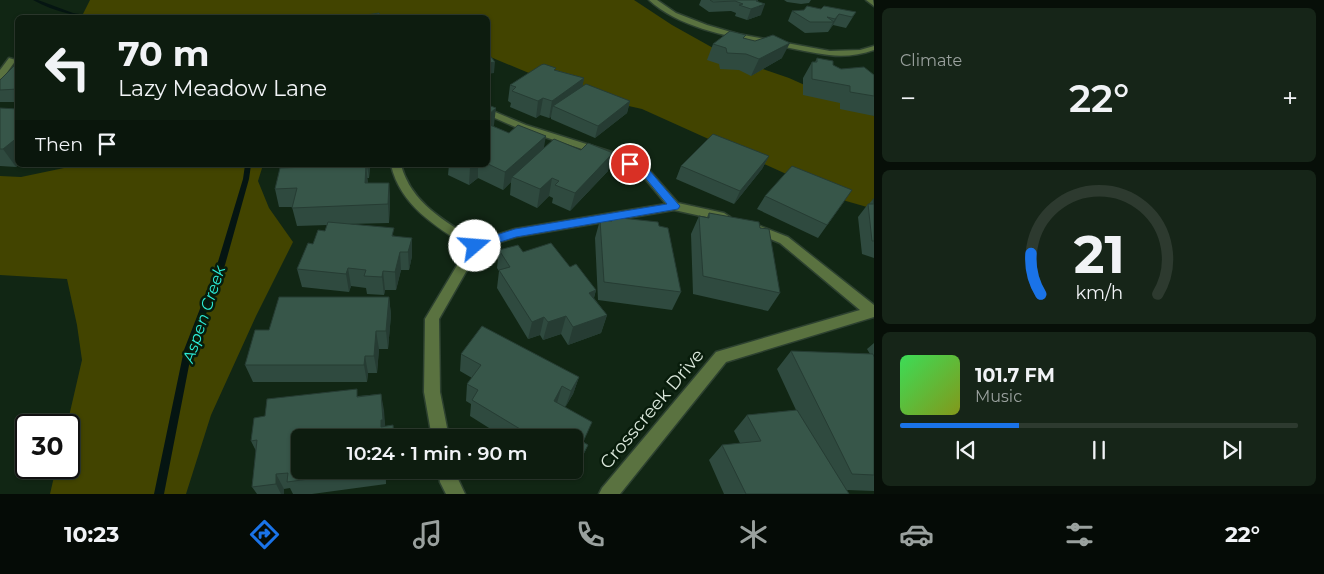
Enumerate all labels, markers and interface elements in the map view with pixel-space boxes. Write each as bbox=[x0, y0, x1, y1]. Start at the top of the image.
text: 70 m bbox=[118, 32, 209, 75]
icon: left bbox=[35, 35, 100, 100]
text: Climate bbox=[900, 51, 962, 70]
text: Lazy Meadow Lane bbox=[118, 75, 327, 102]
text: 22° bbox=[1069, 75, 1129, 122]
text: − bbox=[900, 81, 916, 115]
text: + bbox=[1282, 81, 1298, 115]
icon: arrive bbox=[93, 130, 121, 158]
text: Then bbox=[35, 133, 83, 156]
pin bbox=[609, 143, 651, 185]
icon: arrive bbox=[616, 150, 644, 178]
position arrow bbox=[448, 219, 500, 271]
text: 21 bbox=[1073, 223, 1125, 286]
water label: Aspen Creek bbox=[178, 262, 230, 366]
text: km/h bbox=[1075, 282, 1123, 303]
street label: Crosscreek Drive bbox=[595, 344, 709, 474]
text: 101.7 FM bbox=[975, 364, 1055, 387]
text: Music bbox=[975, 387, 1022, 406]
speed limit sign: 30 bbox=[15, 414, 80, 479]
icon: previous bbox=[952, 436, 980, 464]
icon: pause bbox=[1085, 436, 1113, 464]
icon: next bbox=[1218, 436, 1246, 464]
text: 10:24 · 1 min · 90 m bbox=[346, 442, 528, 465]
icon: directions bbox=[247, 517, 282, 552]
icon: music bbox=[410, 517, 445, 552]
icon: phone bbox=[573, 517, 608, 552]
icon: climate bbox=[736, 517, 771, 552]
icon: car bbox=[899, 517, 934, 552]
icon: filters bbox=[1062, 517, 1097, 552]
text: 10:23 bbox=[64, 521, 119, 548]
text: 22° bbox=[1225, 521, 1260, 548]

